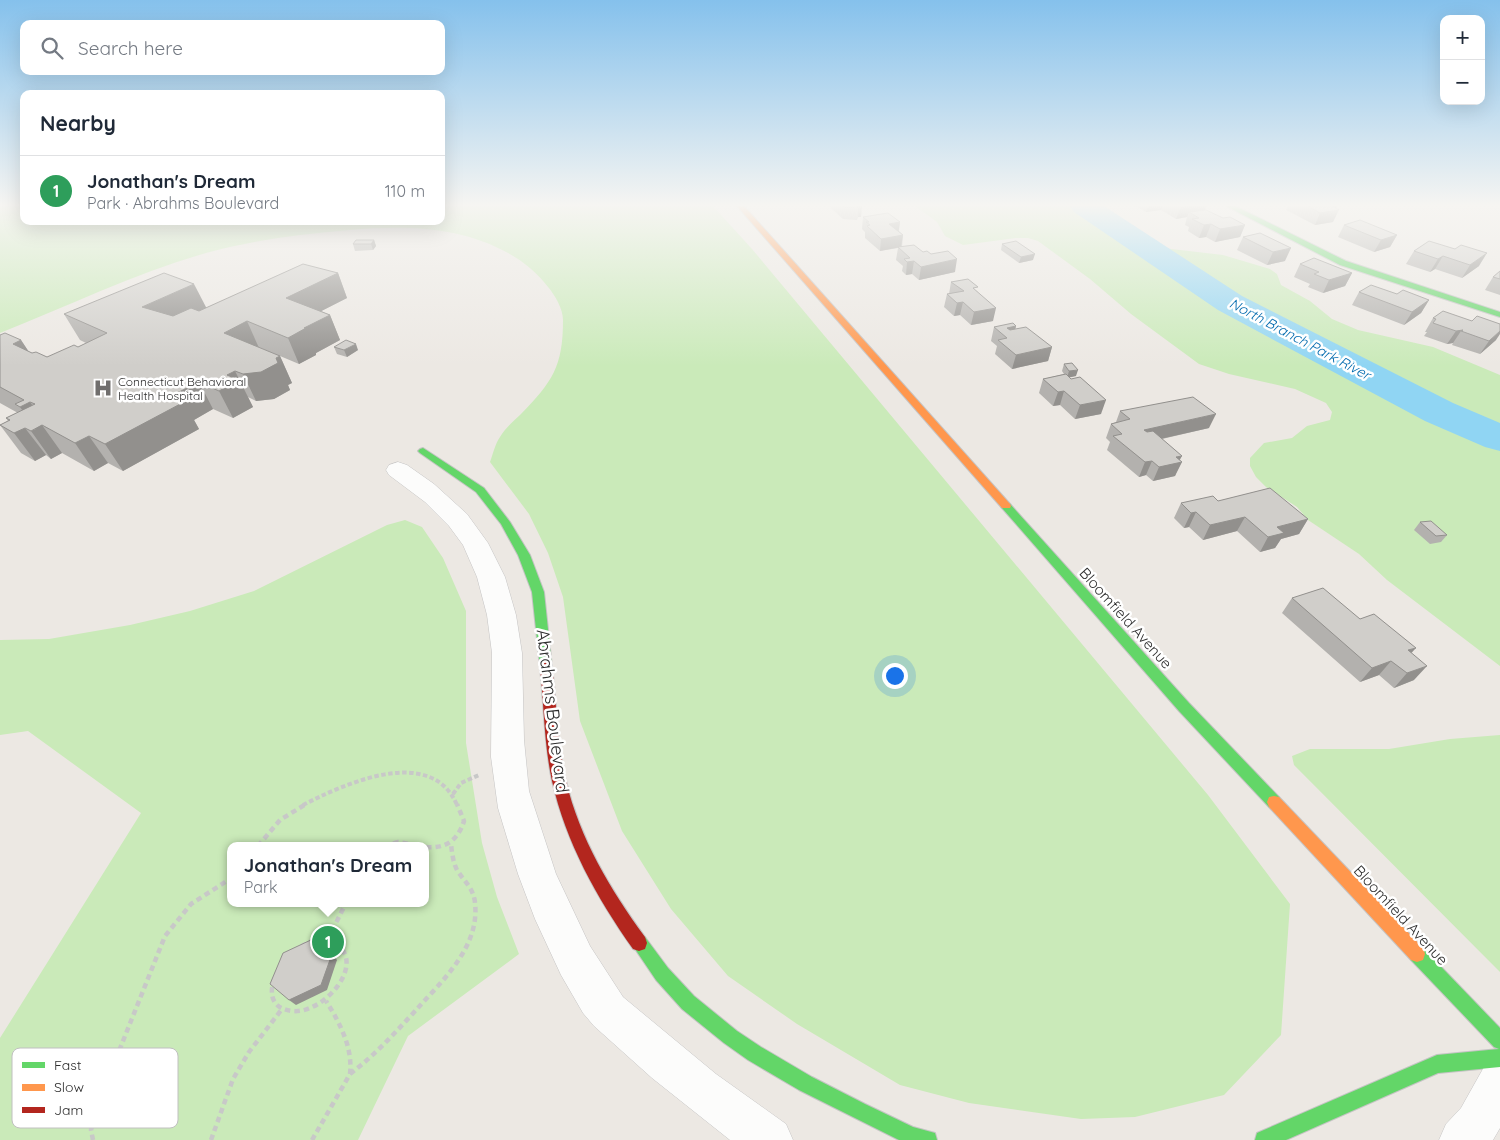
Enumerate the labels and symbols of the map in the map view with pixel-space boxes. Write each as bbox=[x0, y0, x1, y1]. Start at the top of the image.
water label: North Branch Park River bbox=[1226, 294, 1375, 385]
place label: Connecticut Behavioral Health Hospital bbox=[118, 374, 246, 403]
hospital icon: Connecticut Behavioral Health Hospital bbox=[92, 377, 114, 399]
street label: Bloomfield Avenue bbox=[1076, 563, 1176, 673]
street label: Abrahms Boulevard bbox=[532, 628, 574, 794]
your location bbox=[882, 663, 908, 689]
street label: Bloomfield Avenue bbox=[1350, 861, 1452, 969]
pin: 1 bbox=[312, 923, 344, 961]
legend bbox=[12, 1048, 178, 1128]
text: Fast bbox=[54, 1056, 82, 1074]
text: Slow bbox=[54, 1078, 84, 1096]
text: Jam bbox=[54, 1101, 83, 1119]

